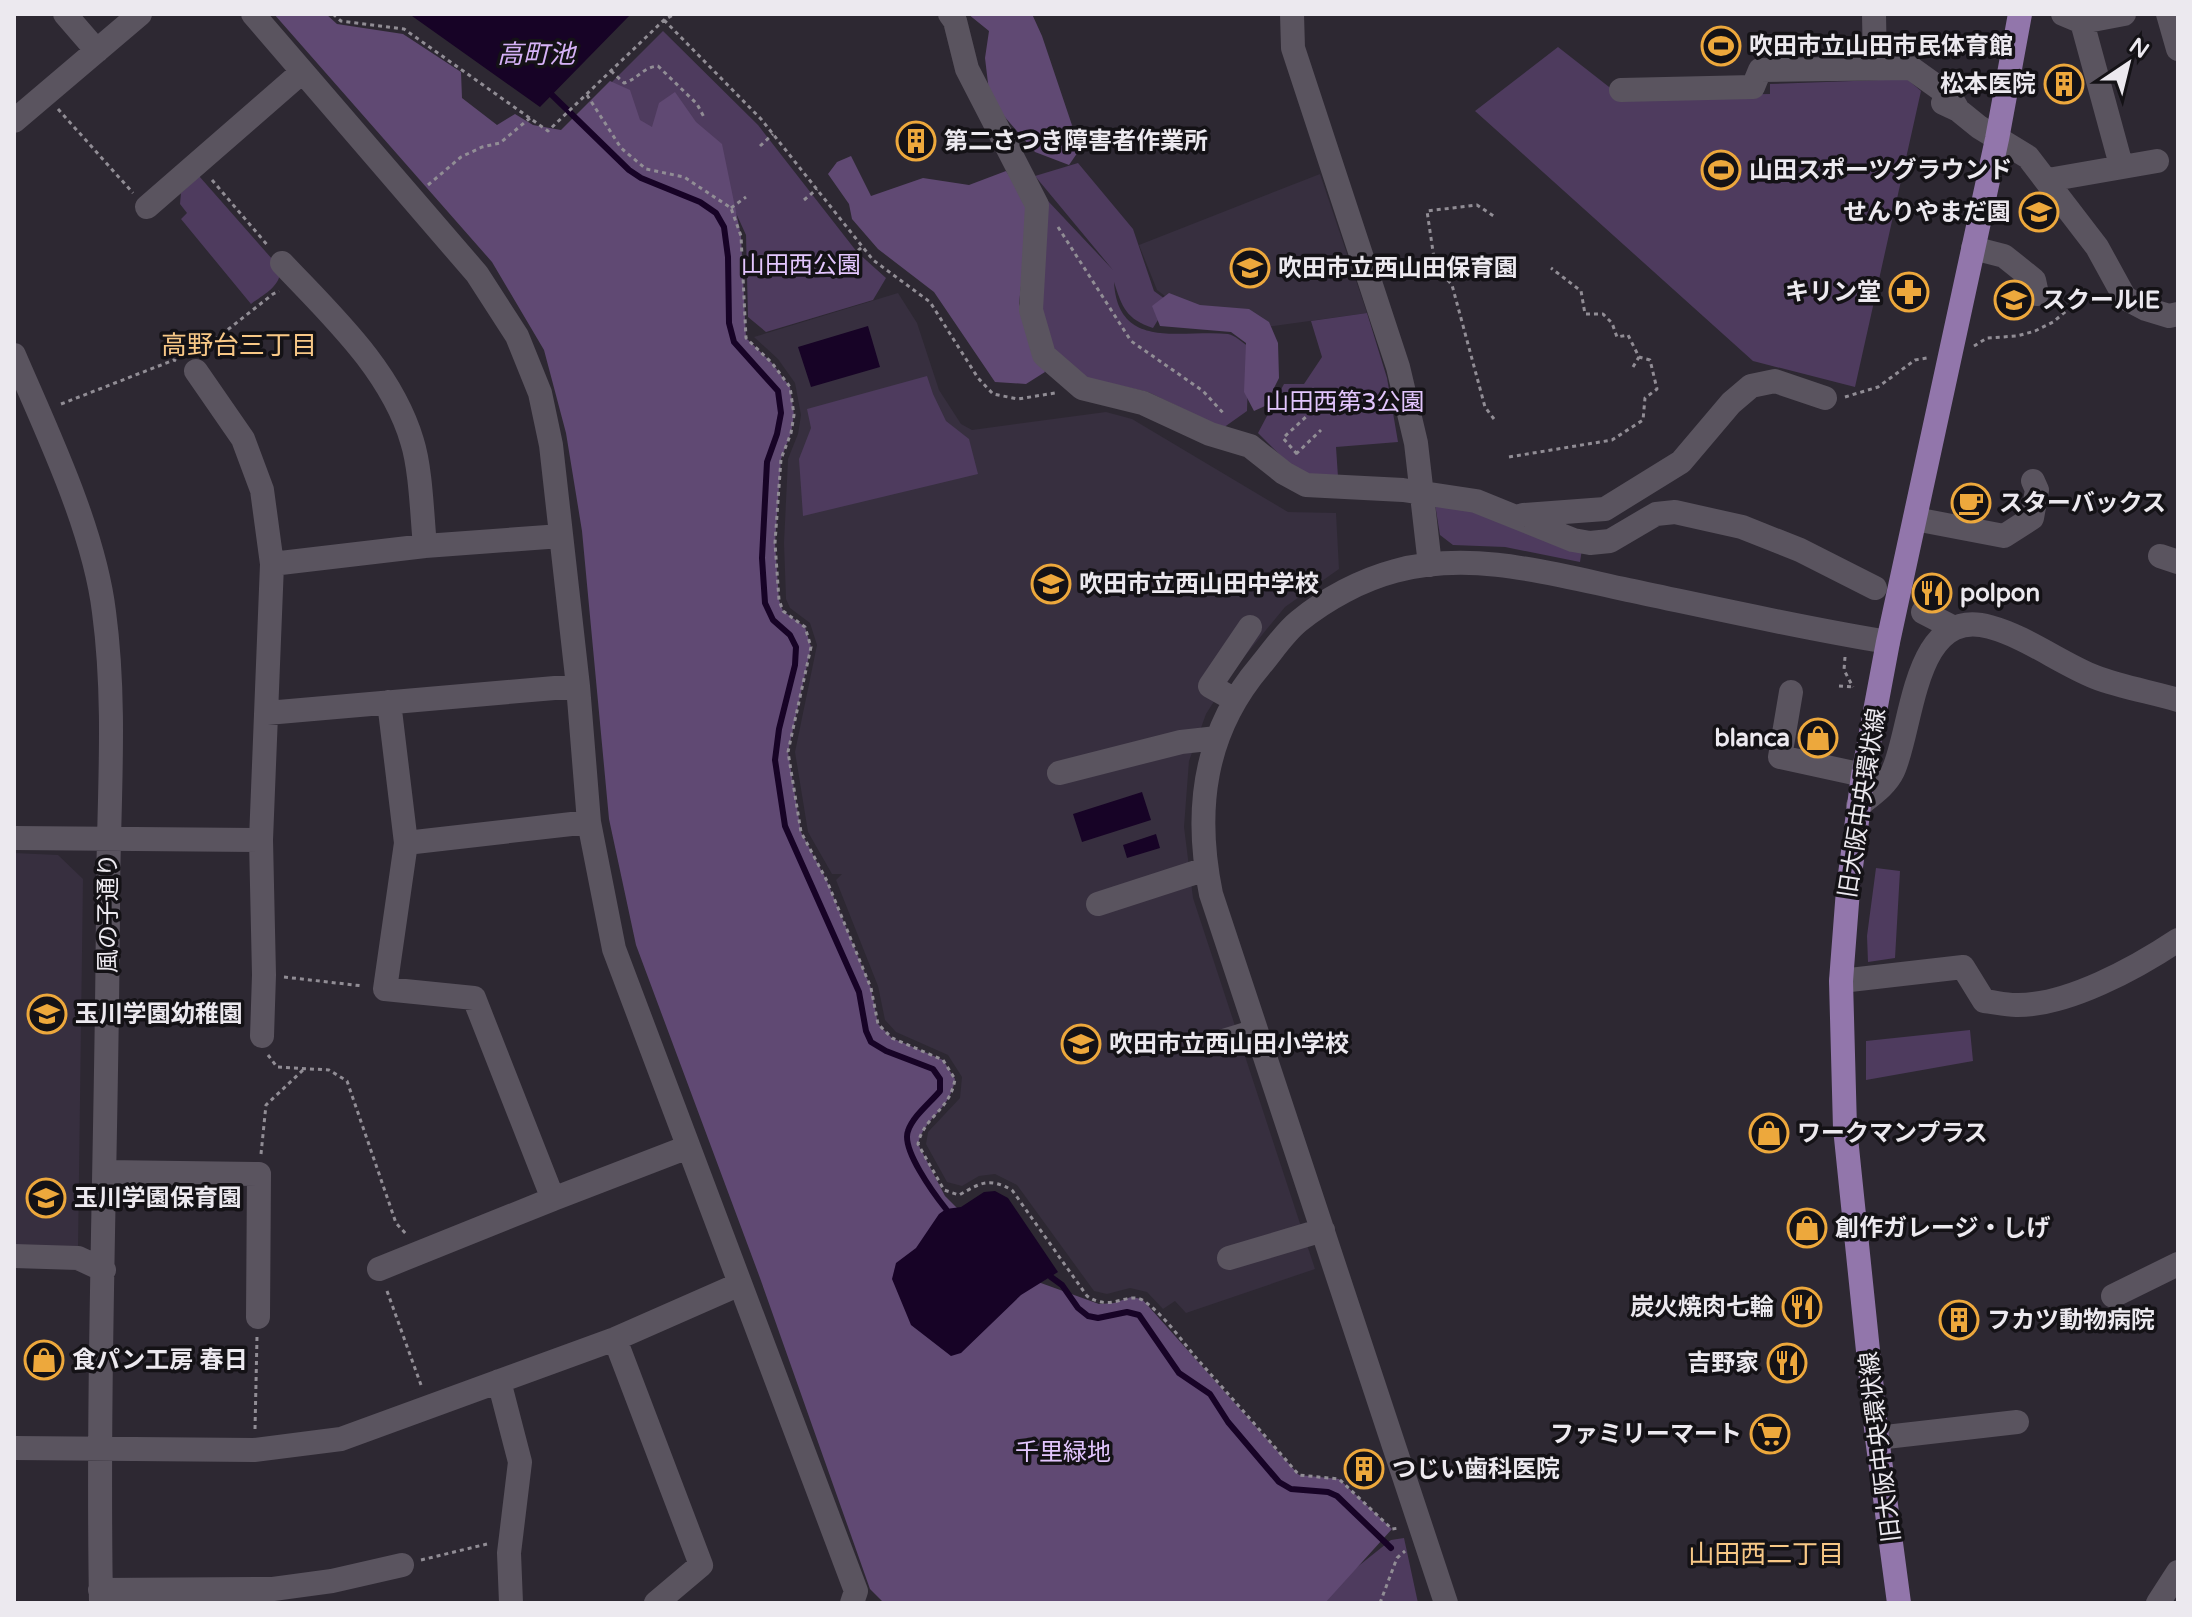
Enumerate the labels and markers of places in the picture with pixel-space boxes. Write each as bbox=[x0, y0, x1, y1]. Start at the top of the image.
sports icon: 吹田市立山田市民体育館 bbox=[1700, 25, 1742, 67]
place label: 吹田市立山田市民体育館 bbox=[1749, 32, 2013, 61]
building icon: 松本医院 bbox=[2043, 63, 2085, 105]
place label: 松本医院 bbox=[1940, 70, 2036, 99]
building icon: 第二さつき障害者作業所 bbox=[895, 120, 937, 162]
place label: 第二さつき障害者作業所 bbox=[944, 127, 1208, 156]
sports icon: 山田スポーツグラウンド bbox=[1700, 149, 1742, 191]
place label: 山田スポーツグラウンド bbox=[1749, 156, 2013, 185]
school or university icon: せんりやまだ園 bbox=[2018, 191, 2060, 233]
place label: せんりやまだ園 bbox=[1843, 198, 2011, 227]
school or university icon: 吹田市立西山田保育園 bbox=[1229, 247, 1271, 289]
place label: 吹田市立西山田保育園 bbox=[1278, 254, 1518, 283]
pharmacy icon: キリン堂 bbox=[1888, 271, 1930, 313]
place label: キリン堂 bbox=[1785, 278, 1881, 307]
school or university icon: スクールIE bbox=[1993, 279, 2035, 321]
place label: スクールIE bbox=[2042, 286, 2160, 315]
cafe icon: スターバックス bbox=[1950, 482, 1992, 524]
place label: スターバックス bbox=[1999, 489, 2166, 518]
school or university icon: 吹田市立西山田中学校 bbox=[1030, 563, 1072, 605]
place label: 吹田市立西山田中学校 bbox=[1079, 570, 1319, 599]
restaurant icon: polpon bbox=[1911, 572, 1953, 614]
place label: polpon bbox=[1960, 579, 2040, 608]
shop icon: blanca bbox=[1797, 717, 1839, 759]
place label: blanca bbox=[1714, 724, 1790, 753]
school or university icon: 玉川学園幼稚園 bbox=[26, 993, 68, 1035]
place label: 玉川学園幼稚園 bbox=[75, 1000, 243, 1029]
school or university icon: 吹田市立西山田小学校 bbox=[1060, 1023, 1102, 1065]
place label: 吹田市立西山田小学校 bbox=[1109, 1030, 1349, 1059]
shop icon: ワークマンプラス bbox=[1748, 1112, 1790, 1154]
place label: ワークマンプラス bbox=[1797, 1119, 1988, 1148]
school or university icon: 玉川学園保育園 bbox=[25, 1177, 67, 1219]
place label: 玉川学園保育園 bbox=[74, 1184, 242, 1213]
shop icon: 創作ガレージ・しげ bbox=[1786, 1207, 1828, 1249]
place label: 創作ガレージ・しげ bbox=[1835, 1214, 2051, 1243]
restaurant icon: 炭火焼肉七輪 bbox=[1781, 1286, 1823, 1328]
place label: 炭火焼肉七輪 bbox=[1630, 1293, 1774, 1322]
building icon: フカツ動物病院 bbox=[1938, 1299, 1980, 1341]
place label: フカツ動物病院 bbox=[1987, 1306, 2155, 1335]
shop icon: 食パン工房 春日 bbox=[23, 1339, 65, 1381]
restaurant icon: 吉野家 bbox=[1766, 1342, 1808, 1384]
place label: 食パン工房 春日 bbox=[72, 1346, 247, 1375]
place label: 吉野家 bbox=[1687, 1349, 1759, 1378]
supermarket icon: ファミリーマート bbox=[1749, 1413, 1791, 1455]
place label: ファミリーマート bbox=[1550, 1420, 1742, 1449]
building icon: つじい歯科医院 bbox=[1343, 1448, 1385, 1490]
place label: つじい歯科医院 bbox=[1392, 1455, 1560, 1484]

